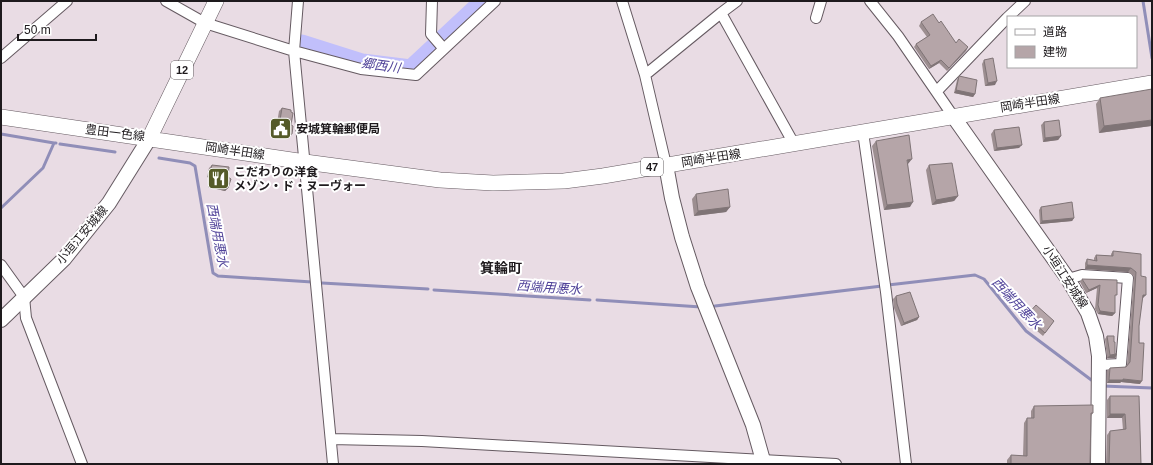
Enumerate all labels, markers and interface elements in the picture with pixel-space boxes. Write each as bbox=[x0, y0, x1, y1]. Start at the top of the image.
scale bar bbox=[18, 16, 96, 42]
legend bbox=[1007, 16, 1137, 68]
text: 50 m bbox=[24, 23, 51, 37]
text: 道路 bbox=[1043, 25, 1067, 39]
text: 建物 bbox=[1043, 45, 1067, 59]
water label: 郷西川 bbox=[361, 55, 403, 76]
road number: 12 bbox=[171, 61, 193, 79]
street label: 岡崎半田線 bbox=[999, 91, 1061, 115]
public building icon: 安城箕輪郵便局 bbox=[268, 116, 294, 142]
street label: 豊田一色線 bbox=[84, 122, 146, 144]
place label: 安城箕輪郵便局 bbox=[296, 122, 380, 136]
street label: 岡崎半田線 bbox=[204, 140, 266, 162]
street label: 岡崎半田線 bbox=[680, 146, 742, 170]
road number: 47 bbox=[641, 158, 663, 176]
place label: こだわりの洋食 メゾン・ド・ヌーヴォー bbox=[234, 165, 366, 193]
restaurant icon: こだわりの洋食 メゾン・ド・ヌーヴォー bbox=[205, 166, 231, 192]
water label: 西端用悪水 bbox=[204, 202, 231, 270]
street label: 小垣江安城線 bbox=[53, 203, 111, 267]
street label: 小垣江安城線 bbox=[1040, 243, 1090, 311]
district label: 箕輪町 bbox=[480, 260, 522, 276]
water label: 西端用悪水 bbox=[989, 274, 1046, 334]
water label: 西端用悪水 bbox=[516, 278, 584, 297]

